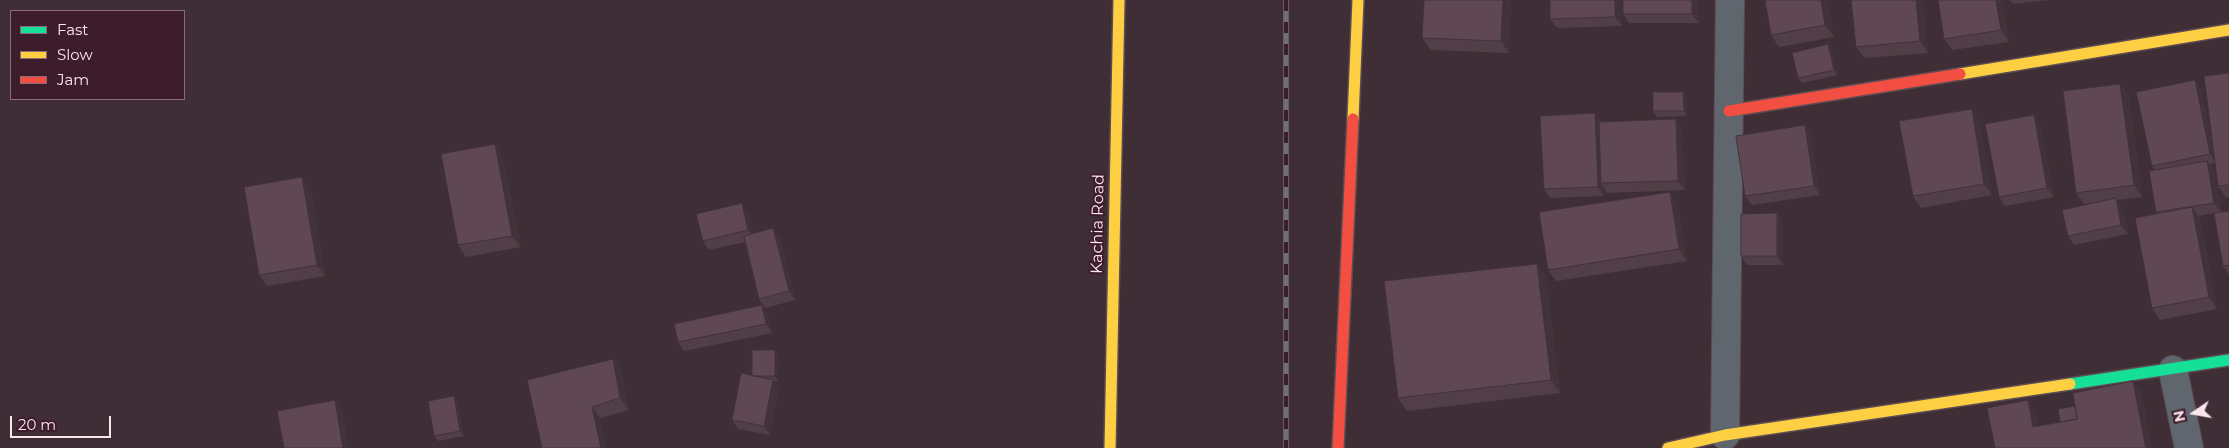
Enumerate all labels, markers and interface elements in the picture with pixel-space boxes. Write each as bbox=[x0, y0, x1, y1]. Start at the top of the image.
legend bbox=[10, 10, 185, 100]
text: Fast bbox=[57, 20, 88, 39]
text: Slow bbox=[57, 45, 93, 64]
text: Jam bbox=[57, 70, 89, 89]
street label: Kachia Road bbox=[1088, 174, 1108, 274]
north arrow bbox=[2169, 388, 2219, 438]
scale bar bbox=[12, 406, 114, 438]
text: N bbox=[2169, 409, 2189, 424]
text: 20 m bbox=[18, 415, 56, 434]

